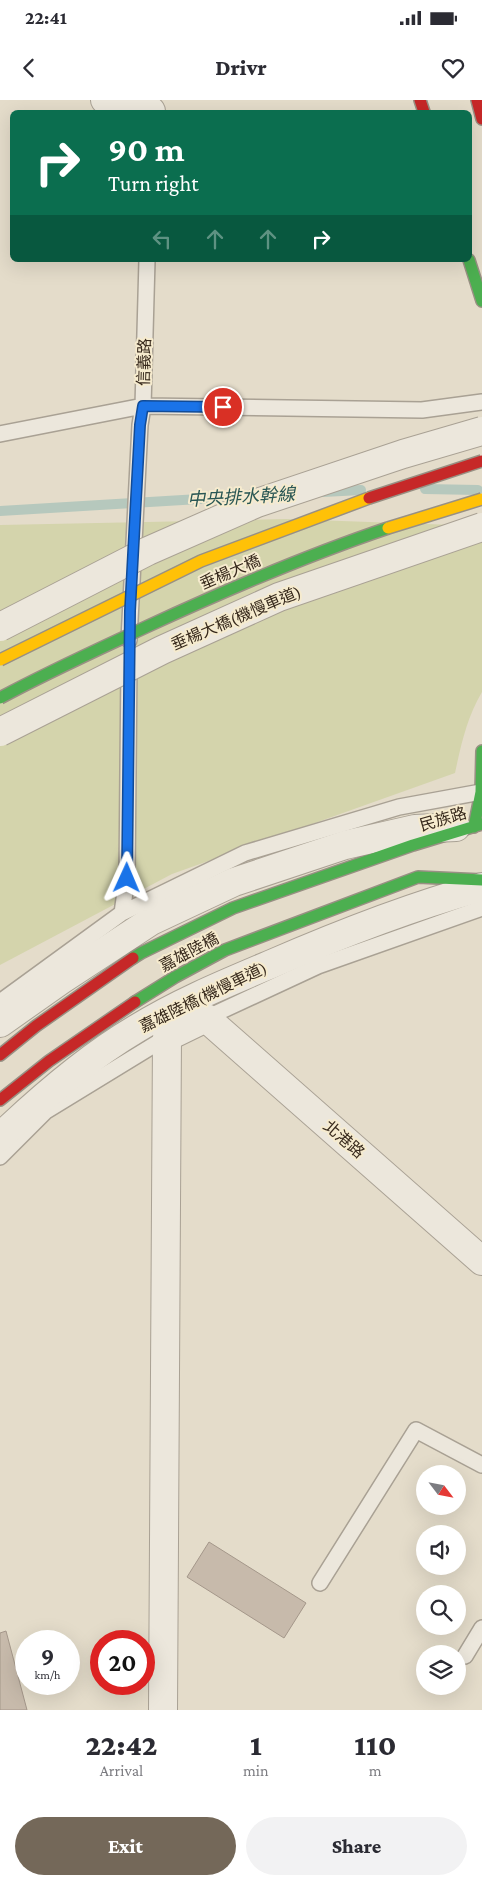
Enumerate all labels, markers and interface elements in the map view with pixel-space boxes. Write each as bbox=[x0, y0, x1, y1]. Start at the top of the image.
text: 22:41 bbox=[25, 7, 67, 28]
icon: back bbox=[15, 54, 43, 82]
icon: heart bbox=[439, 54, 467, 82]
text: Drivr bbox=[215, 55, 267, 80]
icon: right bbox=[25, 130, 90, 195]
text: 90 m bbox=[108, 130, 185, 169]
text: Turn right bbox=[108, 171, 199, 196]
icon: left bbox=[148, 225, 176, 253]
icon: ahead bbox=[201, 225, 229, 253]
icon: ahead bbox=[254, 225, 282, 253]
icon: right bbox=[307, 225, 335, 253]
street label: 信義路 bbox=[135, 338, 153, 386]
pin bbox=[202, 386, 244, 428]
icon: arrive bbox=[209, 393, 237, 421]
water label: 中央排水幹線 bbox=[187, 484, 297, 510]
street label: 垂楊大橋 bbox=[197, 552, 263, 592]
street label: 垂楊大橋(機慢車道) bbox=[169, 583, 304, 654]
street label: 民族路 bbox=[418, 804, 468, 834]
position arrow bbox=[100, 851, 152, 903]
street label: 嘉雄陸橋 bbox=[157, 929, 221, 975]
street label: 嘉雄陸橋(機慢車道) bbox=[137, 959, 270, 1036]
street label: 北港路 bbox=[320, 1117, 368, 1161]
north arrow bbox=[416, 1465, 466, 1515]
map controls bbox=[416, 1465, 466, 1695]
button: sound bbox=[416, 1525, 466, 1575]
button: search bbox=[416, 1585, 466, 1635]
speed limit sign: 20 bbox=[90, 1630, 155, 1695]
text: 9 bbox=[41, 1643, 54, 1670]
button: layers bbox=[416, 1645, 466, 1695]
text: km/h bbox=[35, 1668, 60, 1682]
text: 22:42 bbox=[86, 1728, 157, 1761]
text: 1 bbox=[250, 1728, 262, 1761]
text: 110 bbox=[354, 1728, 396, 1761]
text: Arrival bbox=[100, 1762, 143, 1779]
text: min bbox=[243, 1762, 269, 1779]
text: m bbox=[369, 1762, 382, 1779]
button: Exit bbox=[15, 1817, 236, 1875]
button: Share bbox=[246, 1817, 467, 1875]

